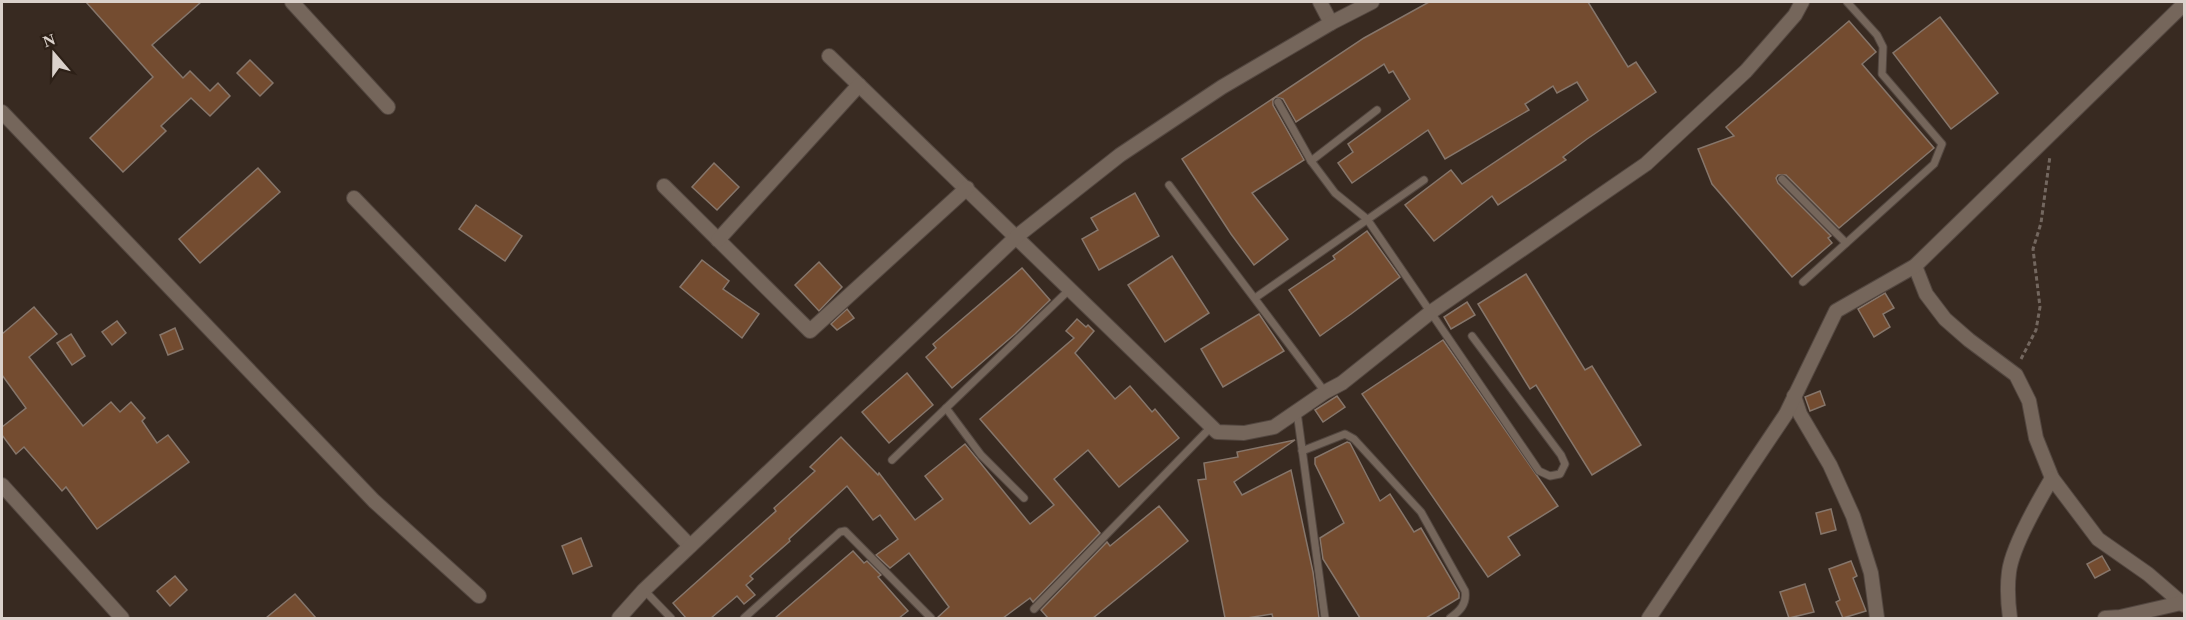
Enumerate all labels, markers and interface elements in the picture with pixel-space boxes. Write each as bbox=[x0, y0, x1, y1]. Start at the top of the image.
north arrow bbox=[24, 24, 84, 84]
text: N bbox=[41, 30, 58, 50]

